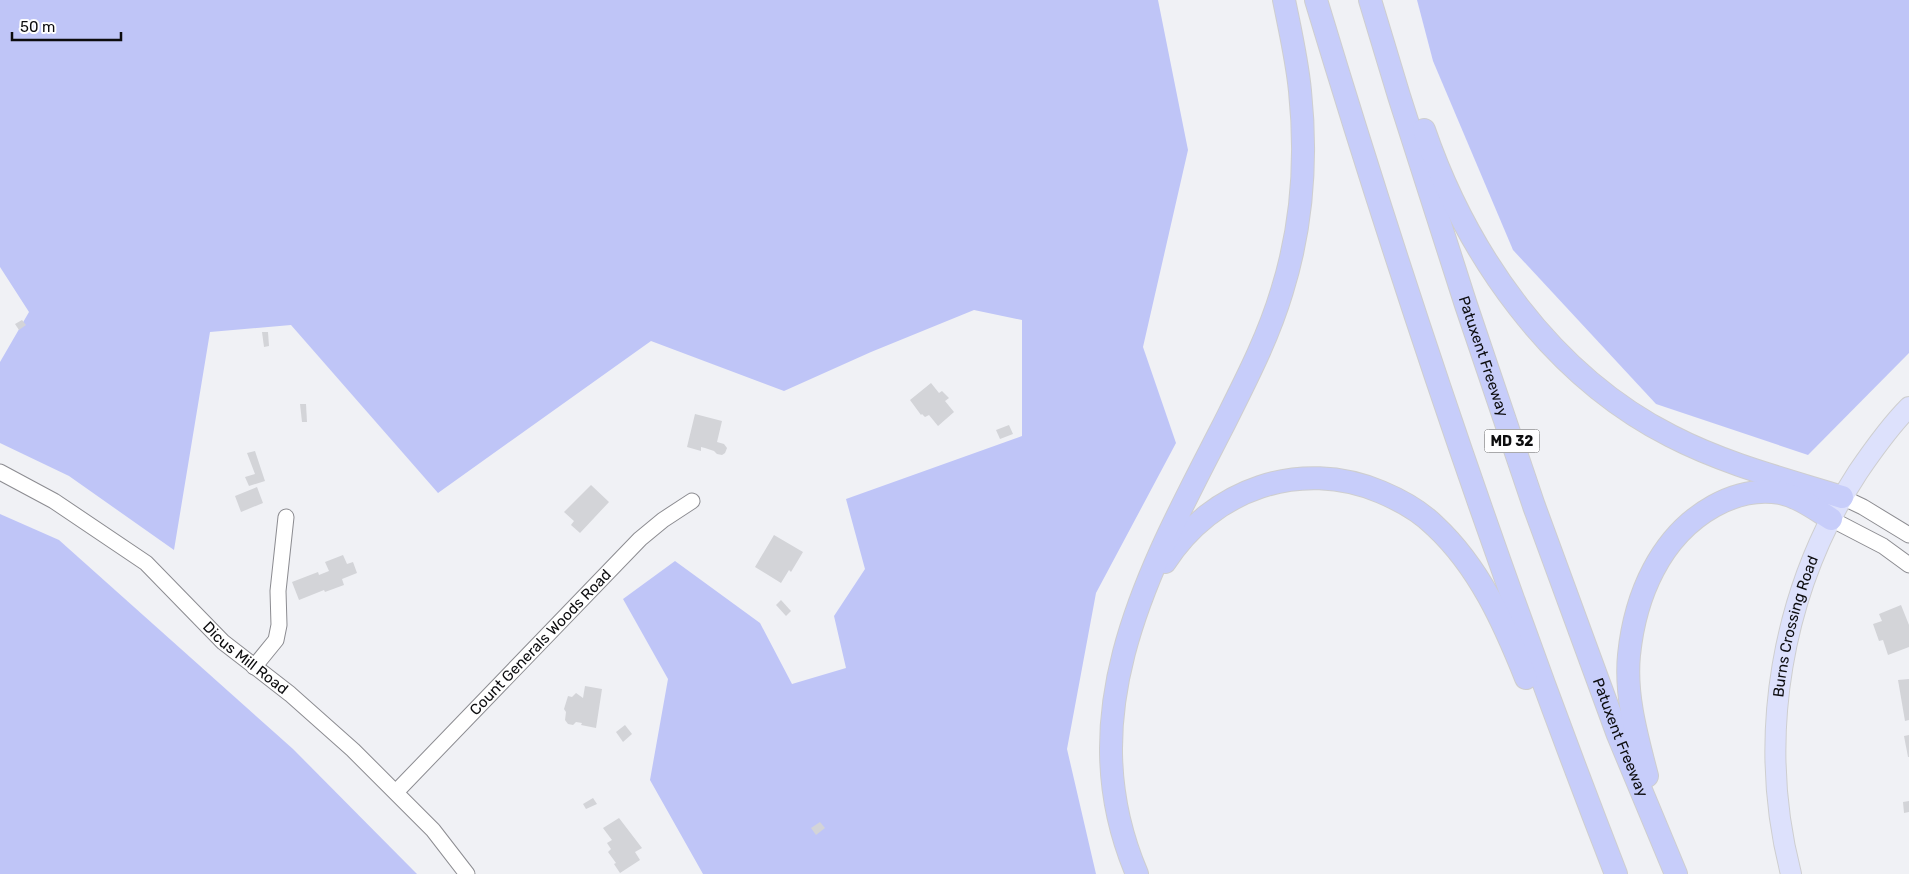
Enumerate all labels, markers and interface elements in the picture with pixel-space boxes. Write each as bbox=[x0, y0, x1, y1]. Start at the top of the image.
scale bar bbox=[12, 10, 121, 42]
text: 50 m bbox=[20, 18, 55, 36]
street label: Patuxent Freeway bbox=[1455, 294, 1512, 419]
road number: MD 32 bbox=[1484, 430, 1540, 452]
street label: Burns Crossing Road bbox=[1769, 553, 1822, 698]
street label: Count Generals Woods Road bbox=[466, 566, 615, 719]
street label: Dicus Mill Road bbox=[199, 618, 292, 698]
street label: Patuxent Freeway bbox=[1589, 676, 1652, 800]

